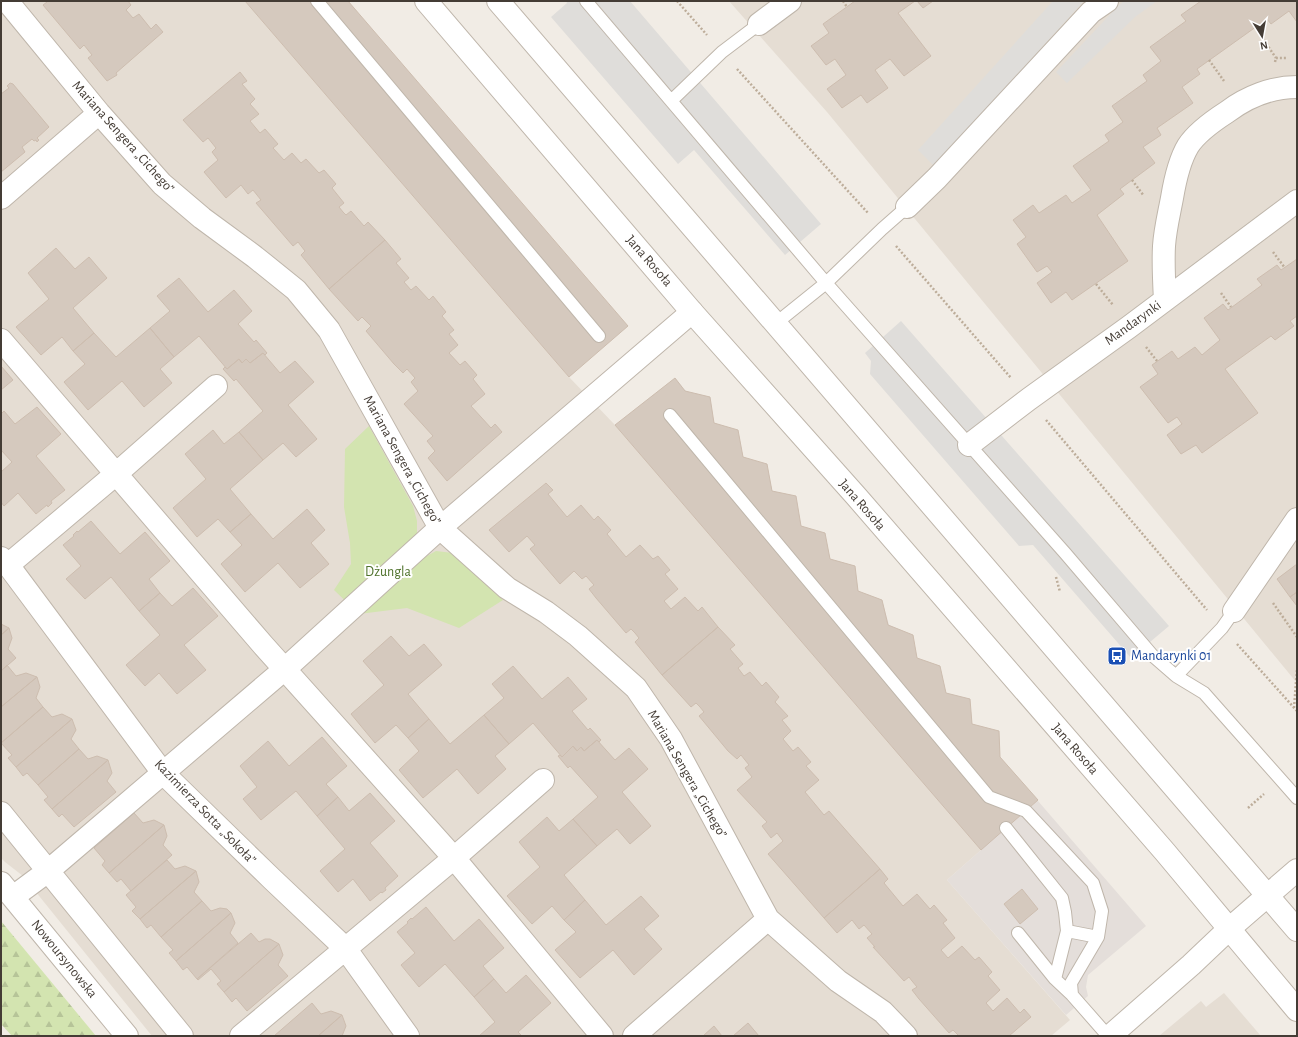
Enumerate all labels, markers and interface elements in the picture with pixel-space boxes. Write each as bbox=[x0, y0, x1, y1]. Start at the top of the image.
north arrow bbox=[1242, 16, 1282, 56]
text: N bbox=[1259, 39, 1269, 51]
street label: Mariana Sengera „Cichego” bbox=[69, 78, 177, 196]
street label: Jana Rosoła bbox=[623, 233, 675, 290]
street label: Mandarynki bbox=[1102, 298, 1164, 348]
street label: Mariana Sengera „Cichego” bbox=[361, 393, 443, 527]
street label: Jana Rosoła bbox=[836, 477, 888, 534]
park label: Dżungla bbox=[365, 565, 411, 579]
bus stop icon: Mandarynki 01 bbox=[1106, 645, 1128, 667]
place label: Mandarynki 01 bbox=[1131, 649, 1211, 663]
street label: Mariana Sengera „Cichego” bbox=[645, 708, 729, 840]
street label: Jana Rosoła bbox=[1049, 721, 1101, 778]
street label: Kazimierza Sotta „Sokoła” bbox=[152, 757, 258, 867]
street label: Nowoursynowska bbox=[28, 917, 100, 1001]

